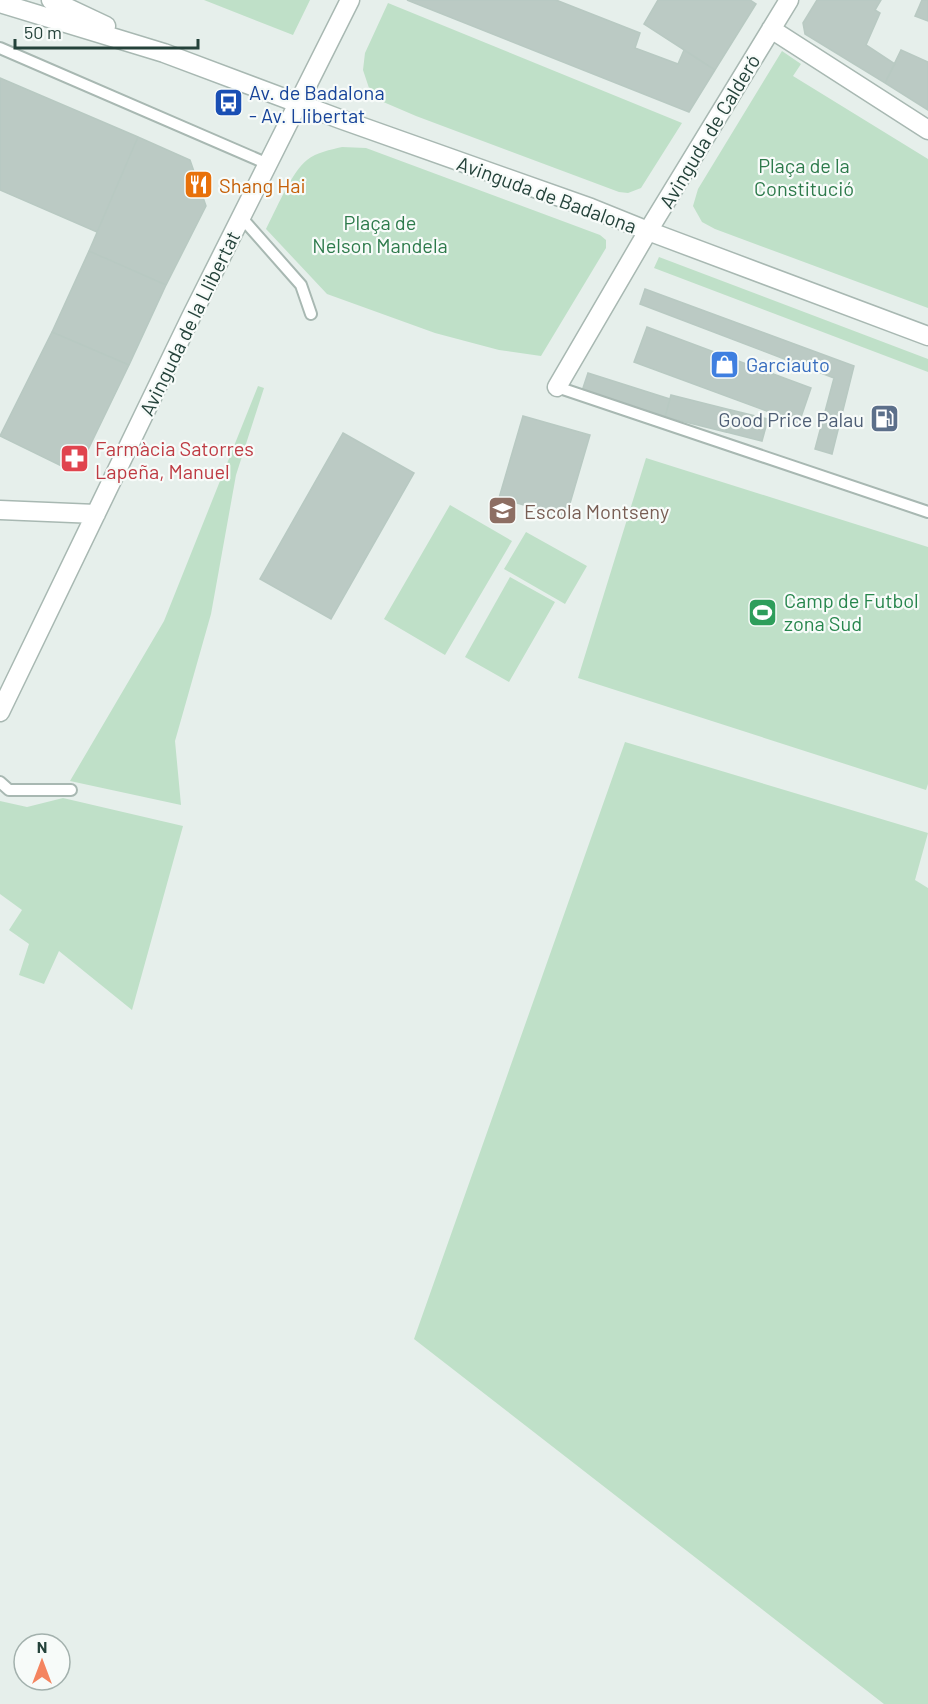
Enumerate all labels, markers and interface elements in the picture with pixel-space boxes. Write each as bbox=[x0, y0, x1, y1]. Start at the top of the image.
scale bar bbox=[15, 12, 198, 50]
text: 50 m bbox=[24, 21, 62, 43]
street label: Avinguda de Calderó bbox=[654, 50, 764, 212]
place label: Av. de Badalona - Av. Llibertat bbox=[249, 80, 385, 127]
bus stop icon: Av. de Badalona - Av. Llibertat bbox=[212, 87, 244, 119]
street label: Avinguda de Badalona bbox=[454, 150, 640, 238]
park label: Plaça de la Constitució bbox=[754, 153, 854, 200]
restaurant icon: Shang Hai bbox=[182, 169, 214, 201]
place label: Shang Hai bbox=[219, 173, 306, 197]
park label: Plaça de Nelson Mandela bbox=[312, 210, 448, 257]
street label: Avinguda de la Llibertat bbox=[134, 227, 244, 419]
shop icon: Garciauto bbox=[709, 348, 741, 380]
place label: Garciauto bbox=[746, 352, 830, 376]
fuel station icon: Good Price Palau bbox=[869, 403, 901, 435]
place label: Good Price Palau bbox=[718, 407, 864, 431]
place label: Farmàcia Satorres Lapeña, Manuel bbox=[95, 436, 254, 483]
pharmacy icon: Farmàcia Satorres Lapeña, Manuel bbox=[58, 443, 90, 475]
school or university icon: Escola Montseny bbox=[487, 495, 519, 527]
place label: Escola Montseny bbox=[524, 499, 669, 523]
place label: Camp de Futbol zona Sud bbox=[784, 588, 919, 635]
sports icon: Camp de Futbol zona Sud bbox=[747, 596, 779, 628]
north arrow bbox=[12, 1632, 72, 1692]
text: N bbox=[37, 1637, 47, 1656]

